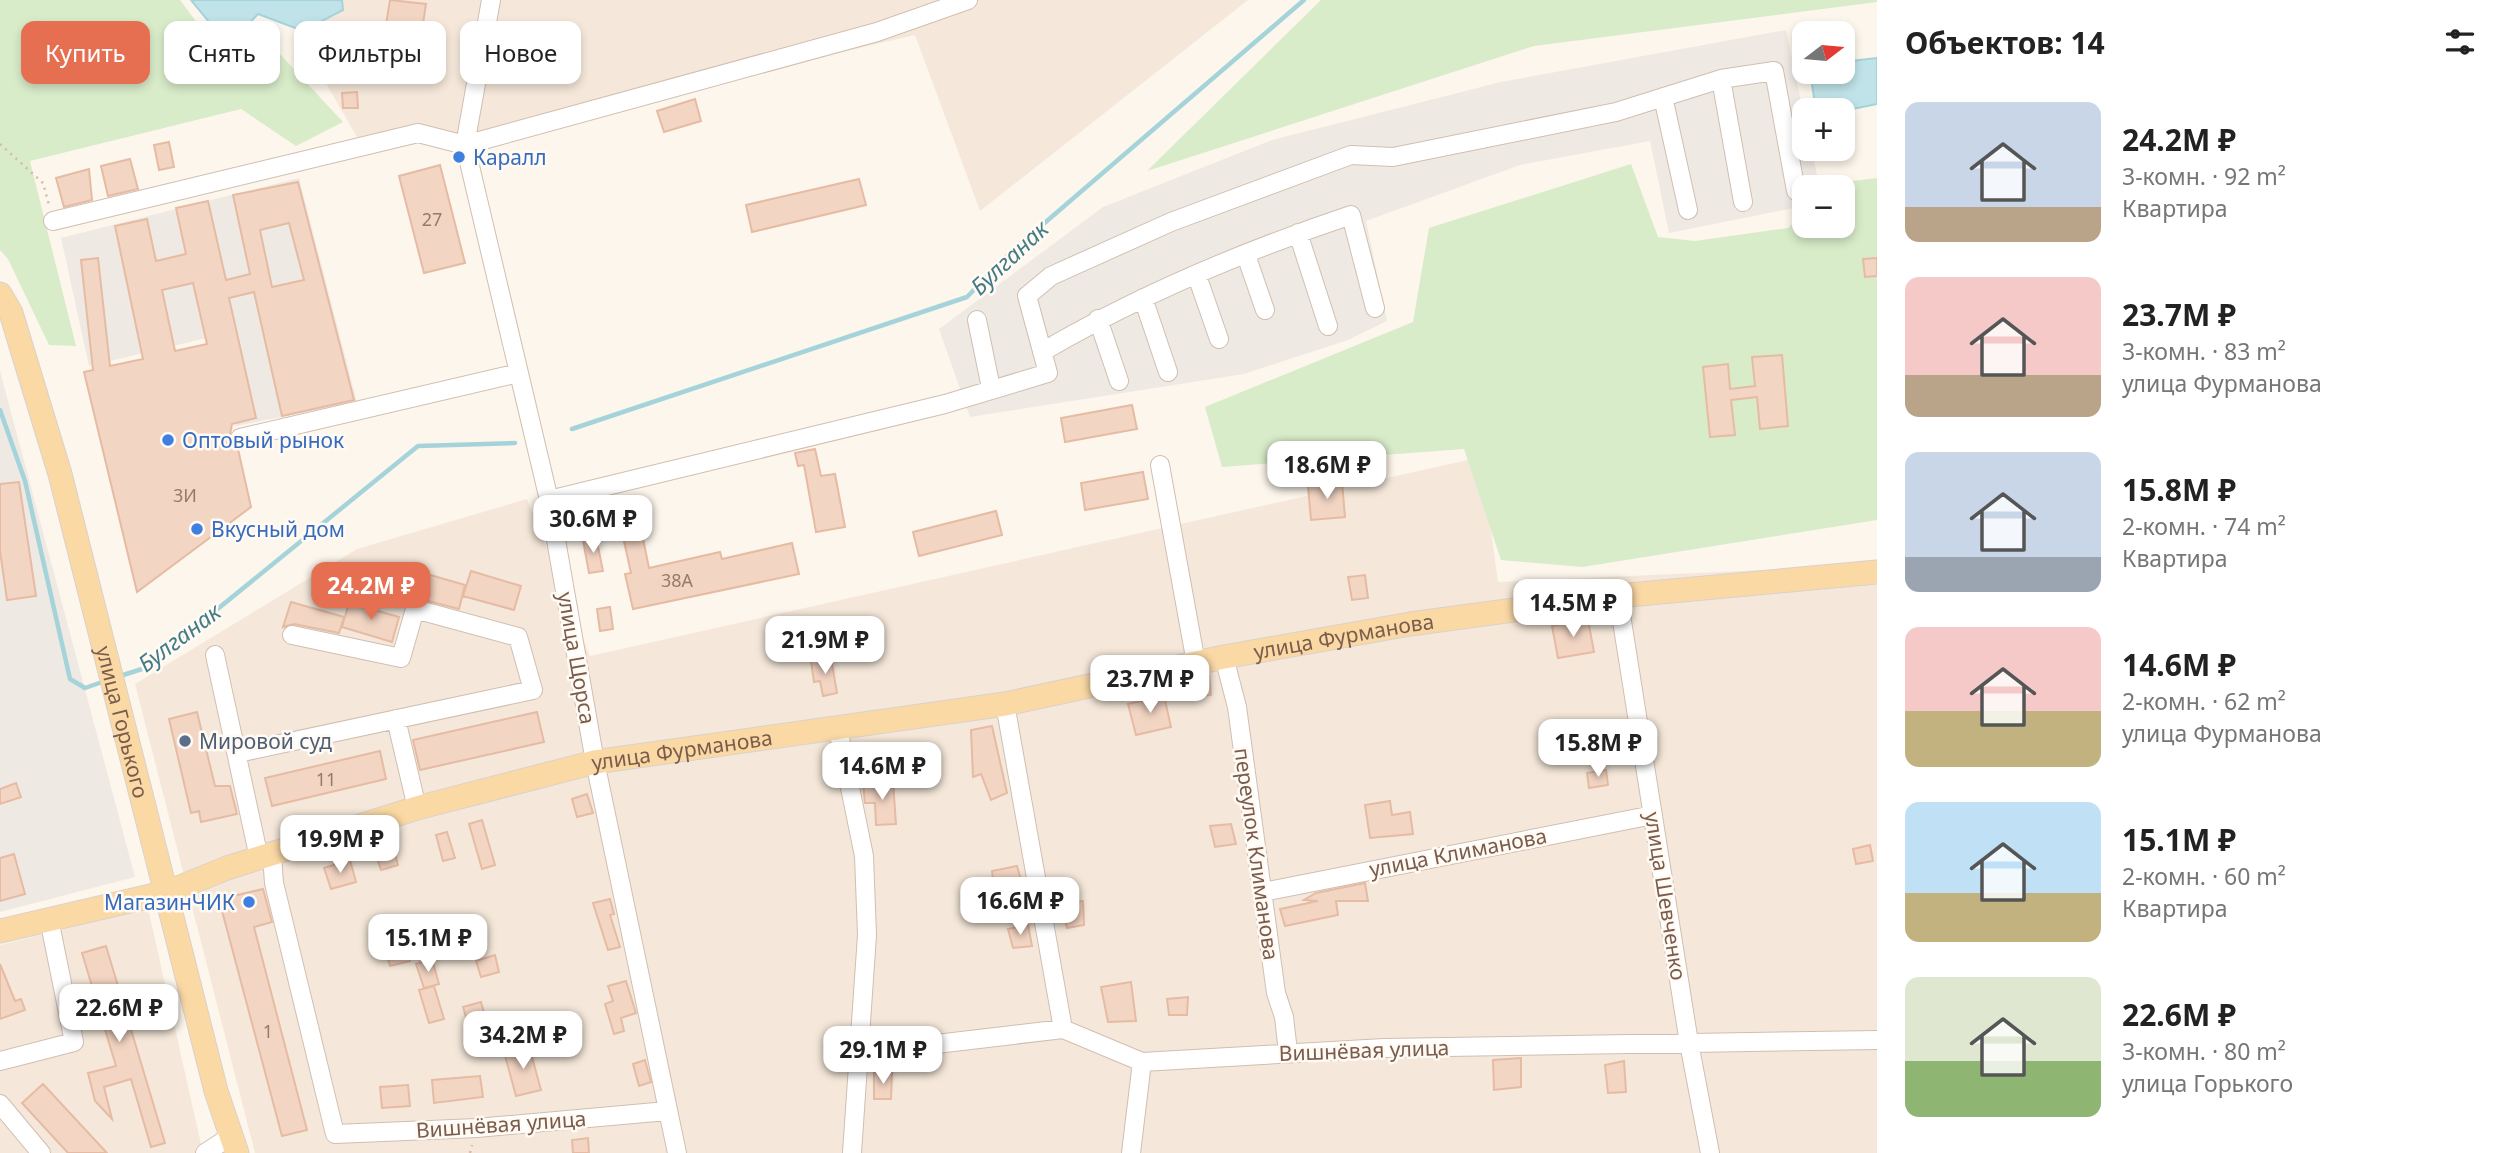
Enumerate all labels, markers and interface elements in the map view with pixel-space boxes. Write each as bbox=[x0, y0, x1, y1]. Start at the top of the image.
chip: Купить bbox=[21, 21, 150, 84]
chip: Снять bbox=[164, 21, 280, 84]
chip: Фильтры bbox=[294, 21, 446, 84]
chip: Новое bbox=[460, 21, 581, 84]
north arrow bbox=[1792, 21, 1855, 84]
map controls bbox=[1792, 21, 1855, 238]
text: Объектов: 14 bbox=[1905, 22, 2105, 63]
icon: filters bbox=[2441, 23, 2479, 61]
button: + bbox=[1792, 98, 1855, 161]
text: 24.2M ₽ bbox=[2122, 119, 2236, 160]
icon: home bbox=[1961, 130, 2045, 214]
place label: Каралл bbox=[473, 143, 547, 171]
marker: Каралл bbox=[451, 149, 467, 165]
text: 3-комн. · 92 m² bbox=[2122, 160, 2286, 192]
button: − bbox=[1792, 175, 1855, 238]
text: Квартира bbox=[2122, 192, 2228, 224]
house number: 27 bbox=[422, 207, 442, 231]
water label: Булганак bbox=[963, 212, 1056, 302]
text: 23.7M ₽ bbox=[2122, 294, 2236, 335]
icon: home bbox=[1961, 305, 2045, 389]
text: 3-комн. · 83 m² bbox=[2122, 335, 2286, 367]
text: улица Фурманова bbox=[2122, 367, 2322, 399]
place label: Оптовый рынок bbox=[182, 426, 344, 454]
marker: Оптовый рынок bbox=[160, 432, 176, 448]
pin: 18.6M ₽ bbox=[1262, 442, 1392, 501]
text: 18.6M ₽ bbox=[1283, 448, 1371, 480]
text: 15.8M ₽ bbox=[2122, 469, 2236, 510]
icon: home bbox=[1961, 480, 2045, 564]
house number: 3И bbox=[173, 483, 197, 507]
pin: 30.6M ₽ bbox=[528, 496, 658, 555]
text: 30.6M ₽ bbox=[549, 502, 637, 534]
text: 2-комн. · 74 m² bbox=[2122, 510, 2286, 542]
place label: Вкусный дом bbox=[211, 515, 345, 543]
marker: Вкусный дом bbox=[189, 521, 205, 537]
text: Квартира bbox=[2122, 542, 2228, 574]
pin: 24.2M ₽ bbox=[306, 562, 436, 622]
house number: 38А bbox=[661, 568, 694, 592]
text: 24.2M ₽ bbox=[327, 569, 415, 601]
pin: 14.5M ₽ bbox=[1508, 580, 1638, 639]
text: 14.5M ₽ bbox=[1529, 586, 1617, 618]
street label: улица Щорса bbox=[552, 590, 602, 726]
water label: Булганак bbox=[131, 594, 228, 679]
street label: улица Фурманова bbox=[1252, 607, 1436, 665]
pin: 21.9M ₽ bbox=[760, 616, 890, 676]
text: 21.9M ₽ bbox=[781, 623, 869, 655]
street label: улица Горького bbox=[90, 643, 155, 801]
text: 14.6M ₽ bbox=[2122, 644, 2236, 685]
icon: home bbox=[1961, 655, 2045, 739]
pin: 23.7M ₽ bbox=[1085, 656, 1215, 715]
text: 23.7M ₽ bbox=[1106, 662, 1194, 694]
text: 2-комн. · 62 m² bbox=[2122, 685, 2286, 717]
text: улица Фурманова bbox=[2122, 717, 2322, 749]
pin: 15.8M ₽ bbox=[1533, 720, 1663, 779]
street label: улица Фурманова bbox=[590, 723, 774, 776]
text: 15.8M ₽ bbox=[1554, 726, 1642, 758]
place label: Мировой суд bbox=[199, 727, 332, 755]
marker: Мировой суд bbox=[177, 733, 193, 749]
pin: 14.6M ₽ bbox=[817, 742, 947, 802]
street label: переулок Климанова bbox=[1228, 746, 1286, 962]
text: 14.6M ₽ bbox=[838, 749, 926, 781]
house number: 11 bbox=[316, 767, 336, 791]
street label: улица Шевченко bbox=[1639, 810, 1693, 982]
pin: 19.9M ₽ bbox=[275, 816, 405, 875]
text: 15.1M ₽ bbox=[2122, 819, 2236, 860]
street label: улица Климанова bbox=[1367, 821, 1549, 883]
text: 19.9M ₽ bbox=[296, 822, 384, 854]
icon: home bbox=[1961, 830, 2045, 914]
text: 2-комн. · 60 m² bbox=[2122, 860, 2286, 892]
pin: 16.6M ₽ bbox=[955, 878, 1085, 937]
text: 16.6M ₽ bbox=[976, 884, 1064, 916]
place label: МагазинЧИК bbox=[104, 888, 235, 916]
text: Квартира bbox=[2122, 892, 2228, 924]
marker: МагазинЧИК bbox=[241, 894, 257, 910]
pin: 15.1M ₽ bbox=[363, 914, 493, 974]
text: 15.1M ₽ bbox=[384, 921, 472, 953]
pin: 22.6M ₽ bbox=[54, 984, 184, 1044]
text: 22.6M ₽ bbox=[75, 991, 163, 1023]
text: 22.6M ₽ bbox=[2122, 994, 2236, 1035]
icon: home bbox=[1961, 1005, 2045, 1089]
pin: 34.2M ₽ bbox=[458, 1012, 588, 1071]
text: 34.2M ₽ bbox=[479, 1018, 567, 1050]
house number: 1 bbox=[263, 1019, 273, 1043]
pin: 29.1M ₽ bbox=[818, 1026, 948, 1086]
text: 29.1M ₽ bbox=[839, 1033, 927, 1065]
street label: Вишнёвая улица bbox=[1278, 1033, 1450, 1067]
text: 3-комн. · 80 m² bbox=[2122, 1035, 2286, 1067]
text: улица Горького bbox=[2122, 1067, 2293, 1099]
street label: Вишнёвая улица bbox=[415, 1104, 587, 1144]

